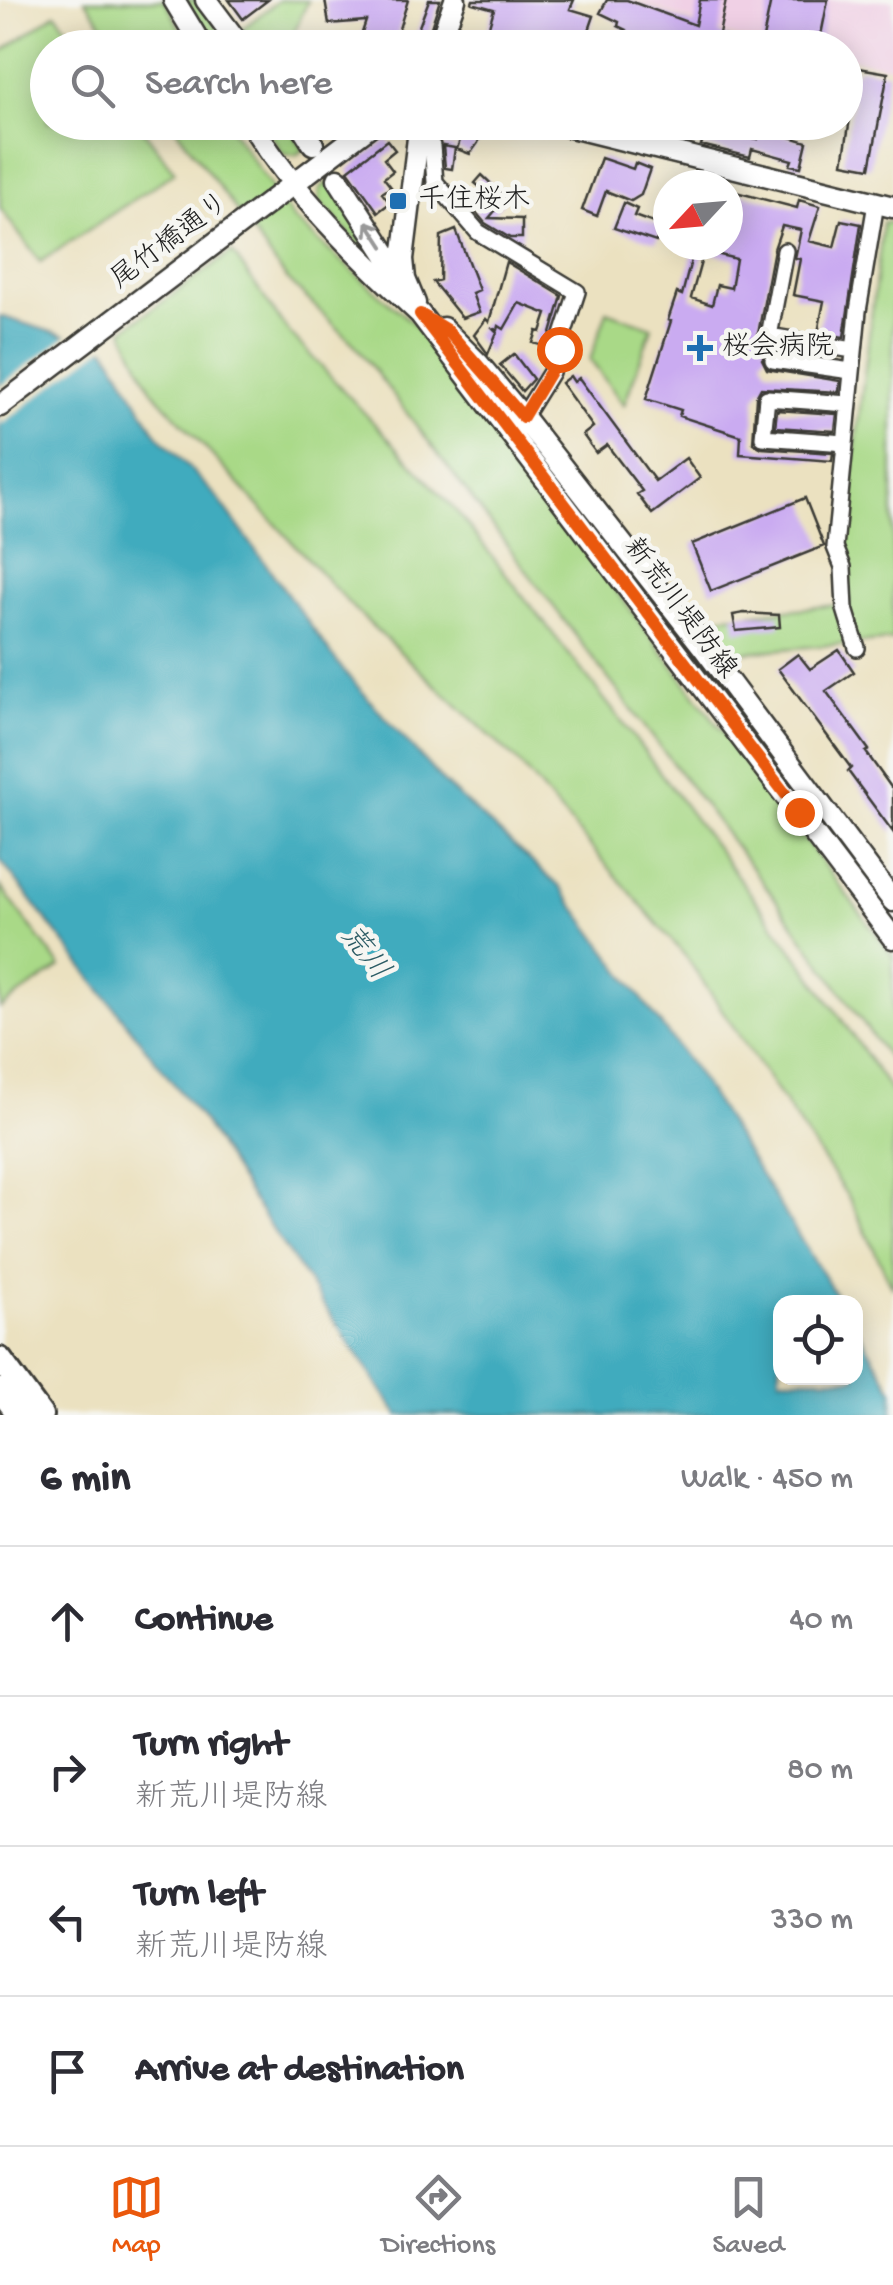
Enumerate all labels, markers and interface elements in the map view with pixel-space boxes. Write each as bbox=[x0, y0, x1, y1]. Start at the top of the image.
search box bbox=[30, 30, 863, 140]
icon: search bbox=[65, 58, 120, 113]
text: Search here bbox=[145, 63, 332, 107]
north arrow bbox=[653, 170, 743, 260]
place label: 千住桜木 bbox=[418, 184, 530, 218]
street label: 尾竹橋通り bbox=[105, 187, 237, 297]
marker: 千住桜木 bbox=[387, 190, 409, 212]
one-way arrow bbox=[364, 220, 385, 249]
route start bbox=[537, 327, 583, 373]
place label: 桜会病院 bbox=[722, 331, 834, 365]
marker: 桜会病院 bbox=[687, 335, 713, 361]
street label: 新荒川堤防線 bbox=[615, 531, 744, 686]
route end bbox=[777, 790, 823, 836]
water label: 荒川 bbox=[331, 919, 396, 988]
map controls bbox=[773, 1295, 863, 1385]
button: locate bbox=[773, 1295, 863, 1385]
text: 6 min bbox=[40, 1456, 130, 1505]
text: Walk · 450 m bbox=[681, 1461, 853, 1499]
icon: ahead bbox=[40, 1594, 95, 1649]
text: Continue bbox=[135, 1599, 273, 1643]
text: 40 m bbox=[789, 1602, 853, 1640]
text: Turn right bbox=[135, 1724, 287, 1768]
icon: right bbox=[40, 1744, 95, 1799]
text: 80 m bbox=[787, 1752, 853, 1790]
text: 新荒川堤防線 bbox=[135, 1780, 327, 1818]
text: Turn left bbox=[135, 1874, 263, 1918]
icon: left bbox=[40, 1894, 95, 1949]
text: 330 m bbox=[771, 1902, 853, 1940]
text: 新荒川堤防線 bbox=[135, 1930, 327, 1968]
icon: arrive bbox=[40, 2044, 95, 2099]
text: Arrive at destination bbox=[135, 2049, 464, 2093]
tab: Map bbox=[109, 2170, 164, 2263]
tab: Directions bbox=[381, 2170, 495, 2263]
tab: Saved bbox=[712, 2170, 784, 2263]

